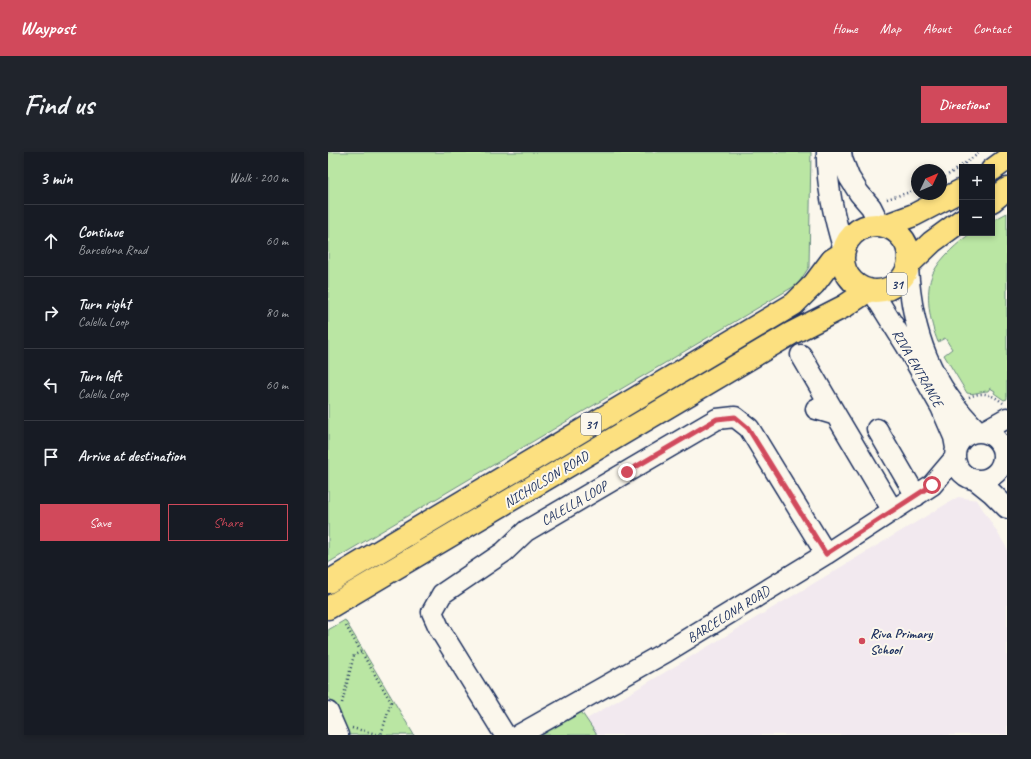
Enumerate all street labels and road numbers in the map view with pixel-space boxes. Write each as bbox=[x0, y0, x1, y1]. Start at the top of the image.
road number: 31 bbox=[887, 273, 907, 295]
street label: RIVA ENTRANCE bbox=[888, 326, 948, 412]
road number: 31 bbox=[581, 413, 601, 435]
street label: NICHOLSON ROAD bbox=[501, 447, 593, 511]
street label: CALELLA LOOP bbox=[538, 476, 613, 529]
street label: BARCELONA ROAD bbox=[684, 581, 774, 647]

